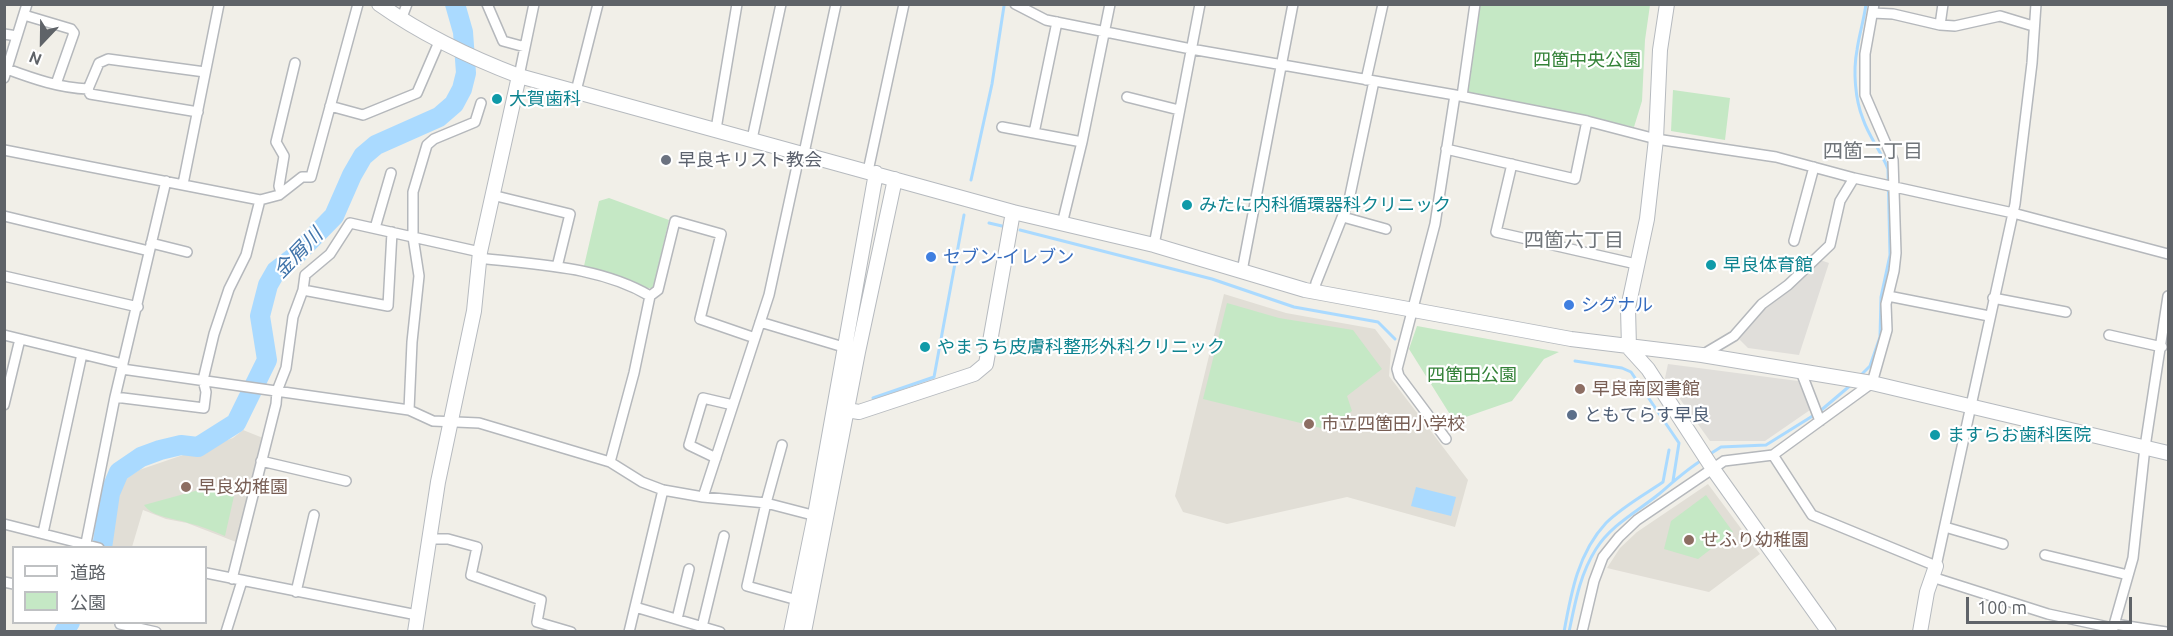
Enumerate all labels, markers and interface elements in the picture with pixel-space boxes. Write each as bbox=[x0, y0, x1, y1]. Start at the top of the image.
north arrow bbox=[12, 12, 72, 72]
text: N bbox=[26, 48, 44, 69]
park label: 四箇中央公園 bbox=[1533, 49, 1641, 71]
place label: 大賀歯科 bbox=[509, 88, 581, 110]
marker: 大賀歯科 bbox=[490, 92, 504, 106]
district label: 四箇二丁目 bbox=[1823, 139, 1923, 163]
place label: 早良キリスト教会 bbox=[678, 149, 822, 171]
marker: 早良キリスト教会 bbox=[659, 153, 673, 167]
place label: みたに内科循環器科クリニック bbox=[1199, 194, 1451, 216]
marker: みたに内科循環器科クリニック bbox=[1180, 198, 1194, 212]
water label: 金屑川 bbox=[269, 223, 327, 283]
district label: 四箇六丁目 bbox=[1524, 228, 1624, 252]
place label: セブン-イレブン bbox=[943, 246, 1074, 268]
marker: セブン-イレブン bbox=[924, 250, 938, 264]
place label: 早良体育館 bbox=[1723, 254, 1813, 276]
marker: 早良体育館 bbox=[1704, 258, 1718, 272]
place label: シグナル bbox=[1581, 294, 1653, 316]
marker: シグナル bbox=[1562, 298, 1576, 312]
place label: やまうち皮膚科整形外科クリニック bbox=[937, 336, 1225, 358]
marker: やまうち皮膚科整形外科クリニック bbox=[918, 340, 932, 354]
park label: 四箇田公園 bbox=[1427, 364, 1517, 386]
place label: 早良南図書館 bbox=[1592, 378, 1700, 400]
marker: 早良南図書館 bbox=[1573, 382, 1587, 396]
place label: ともてらす早良 bbox=[1584, 404, 1710, 426]
marker: ともてらす早良 bbox=[1565, 408, 1579, 422]
place label: 市立四箇田小学校 bbox=[1321, 413, 1465, 435]
marker: 市立四箇田小学校 bbox=[1302, 417, 1316, 431]
place label: ますらお歯科医院 bbox=[1947, 424, 2091, 446]
marker: ますらお歯科医院 bbox=[1928, 428, 1942, 442]
place label: 早良幼稚園 bbox=[198, 476, 288, 498]
marker: 早良幼稚園 bbox=[179, 480, 193, 494]
place label: せふり幼稚園 bbox=[1701, 529, 1809, 551]
marker: せふり幼稚園 bbox=[1682, 533, 1696, 547]
legend bbox=[12, 546, 207, 624]
text: 道路 bbox=[70, 562, 106, 582]
scale bar bbox=[1969, 585, 2136, 623]
text: 公園 bbox=[70, 592, 106, 612]
text: 100 m bbox=[1977, 597, 2027, 617]

